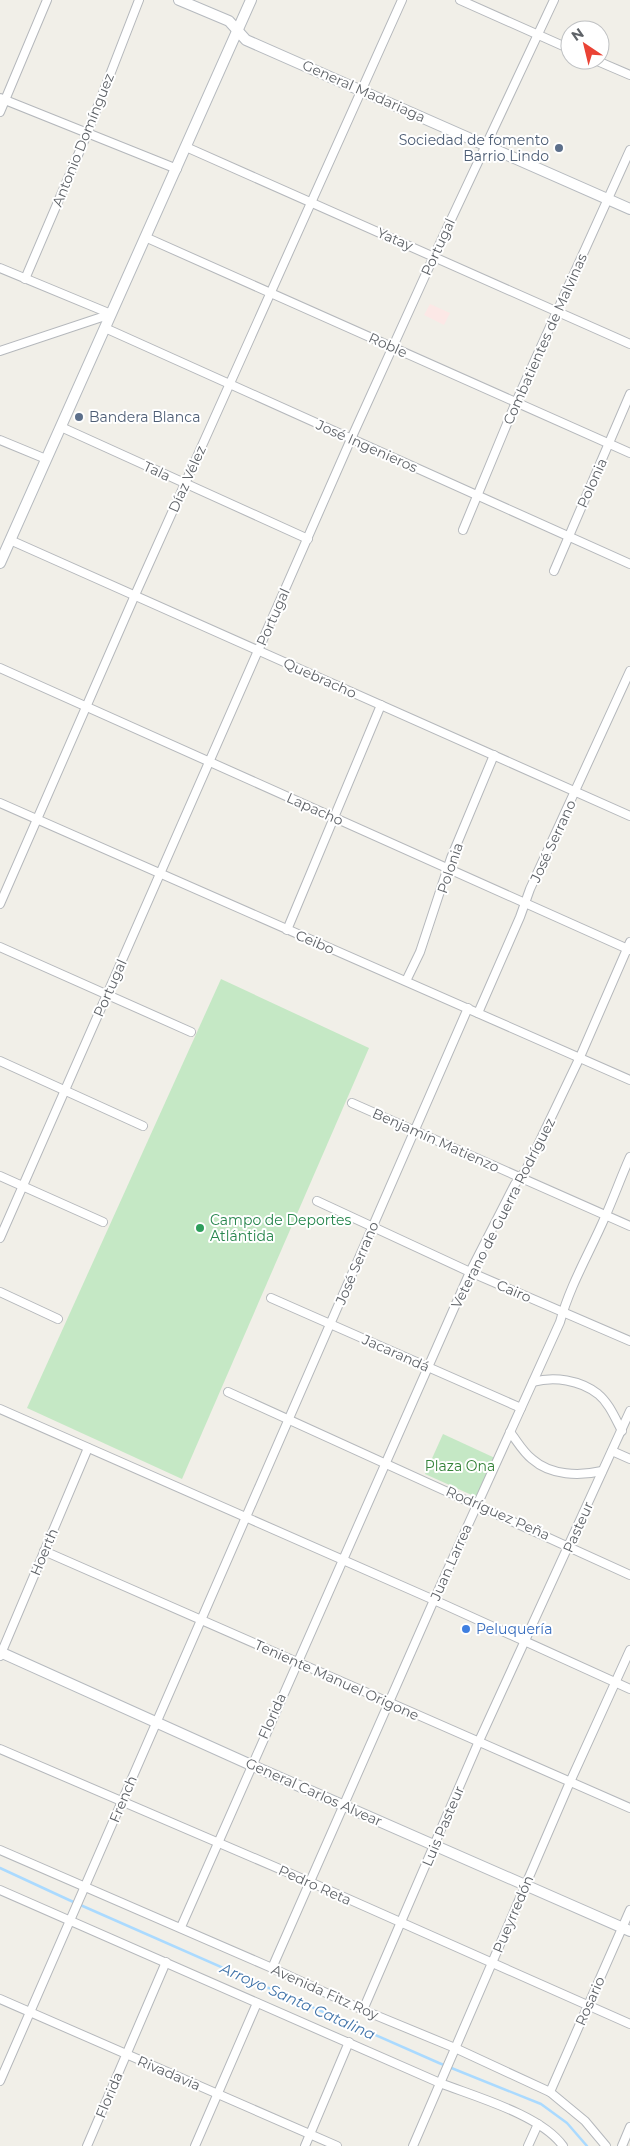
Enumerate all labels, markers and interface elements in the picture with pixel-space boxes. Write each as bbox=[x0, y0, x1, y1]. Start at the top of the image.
north arrow bbox=[560, 20, 610, 70]
text: N bbox=[568, 24, 587, 45]
street label: General Madariaga bbox=[300, 56, 428, 126]
street label: Antonio Domínguez bbox=[48, 71, 118, 209]
place label: Sociedad de fomento Barrio Lindo bbox=[399, 131, 549, 165]
marker: Sociedad de fomento Barrio Lindo bbox=[553, 142, 565, 154]
street label: Portugal bbox=[417, 215, 459, 279]
street label: Yatay bbox=[374, 223, 416, 255]
street label: Combatientes de Malvinas bbox=[499, 250, 591, 427]
street label: Roble bbox=[366, 329, 410, 361]
place label: Bandera Blanca bbox=[89, 408, 200, 426]
marker: Bandera Blanca bbox=[73, 411, 85, 423]
street label: José Ingenieros bbox=[313, 415, 421, 477]
street label: Díaz Vélez bbox=[164, 443, 210, 515]
street label: Polonia bbox=[573, 455, 611, 511]
street label: Tala bbox=[141, 457, 173, 485]
street label: Portugal bbox=[252, 585, 294, 649]
street label: Quebracho bbox=[281, 654, 360, 702]
street label: Lapacho bbox=[284, 789, 346, 830]
street label: José Serrano bbox=[526, 797, 580, 886]
street label: Polonia bbox=[433, 840, 467, 896]
street label: Ceibo bbox=[293, 926, 337, 958]
street label: Portugal bbox=[89, 956, 131, 1020]
street label: Benjamín Matienzo bbox=[370, 1104, 502, 1176]
street label: Veterano de Guerra Rodríguez bbox=[447, 1115, 559, 1311]
place label: Campo de Deportes Atlántida bbox=[210, 1211, 351, 1245]
street label: José Serrano bbox=[331, 1218, 383, 1308]
marker: Campo de Deportes Atlántida bbox=[194, 1222, 206, 1234]
street label: Cairo bbox=[494, 1276, 534, 1306]
street label: Jacarandá bbox=[359, 1330, 433, 1376]
park label: Plaza Ona bbox=[425, 1457, 495, 1475]
street label: Rodríguez Peña bbox=[443, 1482, 553, 1544]
street label: Pasteur bbox=[559, 1498, 597, 1555]
street label: Juan Larrea bbox=[426, 1521, 476, 1604]
street label: Hoerth bbox=[26, 1526, 62, 1578]
place label: Peluquería bbox=[476, 1620, 552, 1638]
marker: Peluquería bbox=[460, 1623, 472, 1635]
street label: Teniente Manuel Origone bbox=[252, 1636, 422, 1724]
street label: Florida bbox=[254, 1690, 290, 1742]
street label: General Carlos Alvear bbox=[243, 1754, 386, 1830]
street label: French bbox=[105, 1773, 141, 1825]
street label: Luis Pasteur bbox=[418, 1783, 468, 1869]
street label: Pedro Reta bbox=[276, 1861, 354, 1909]
street label: Pueyrredón bbox=[489, 1872, 537, 1956]
water label: Arroyo Santa Catalina bbox=[217, 1958, 378, 2044]
street label: Avenida Fitz Roy bbox=[269, 1960, 382, 2024]
street label: Rosario bbox=[571, 1973, 609, 2028]
street label: Rivadavia bbox=[135, 2052, 203, 2094]
street label: Florida bbox=[91, 2069, 127, 2121]

